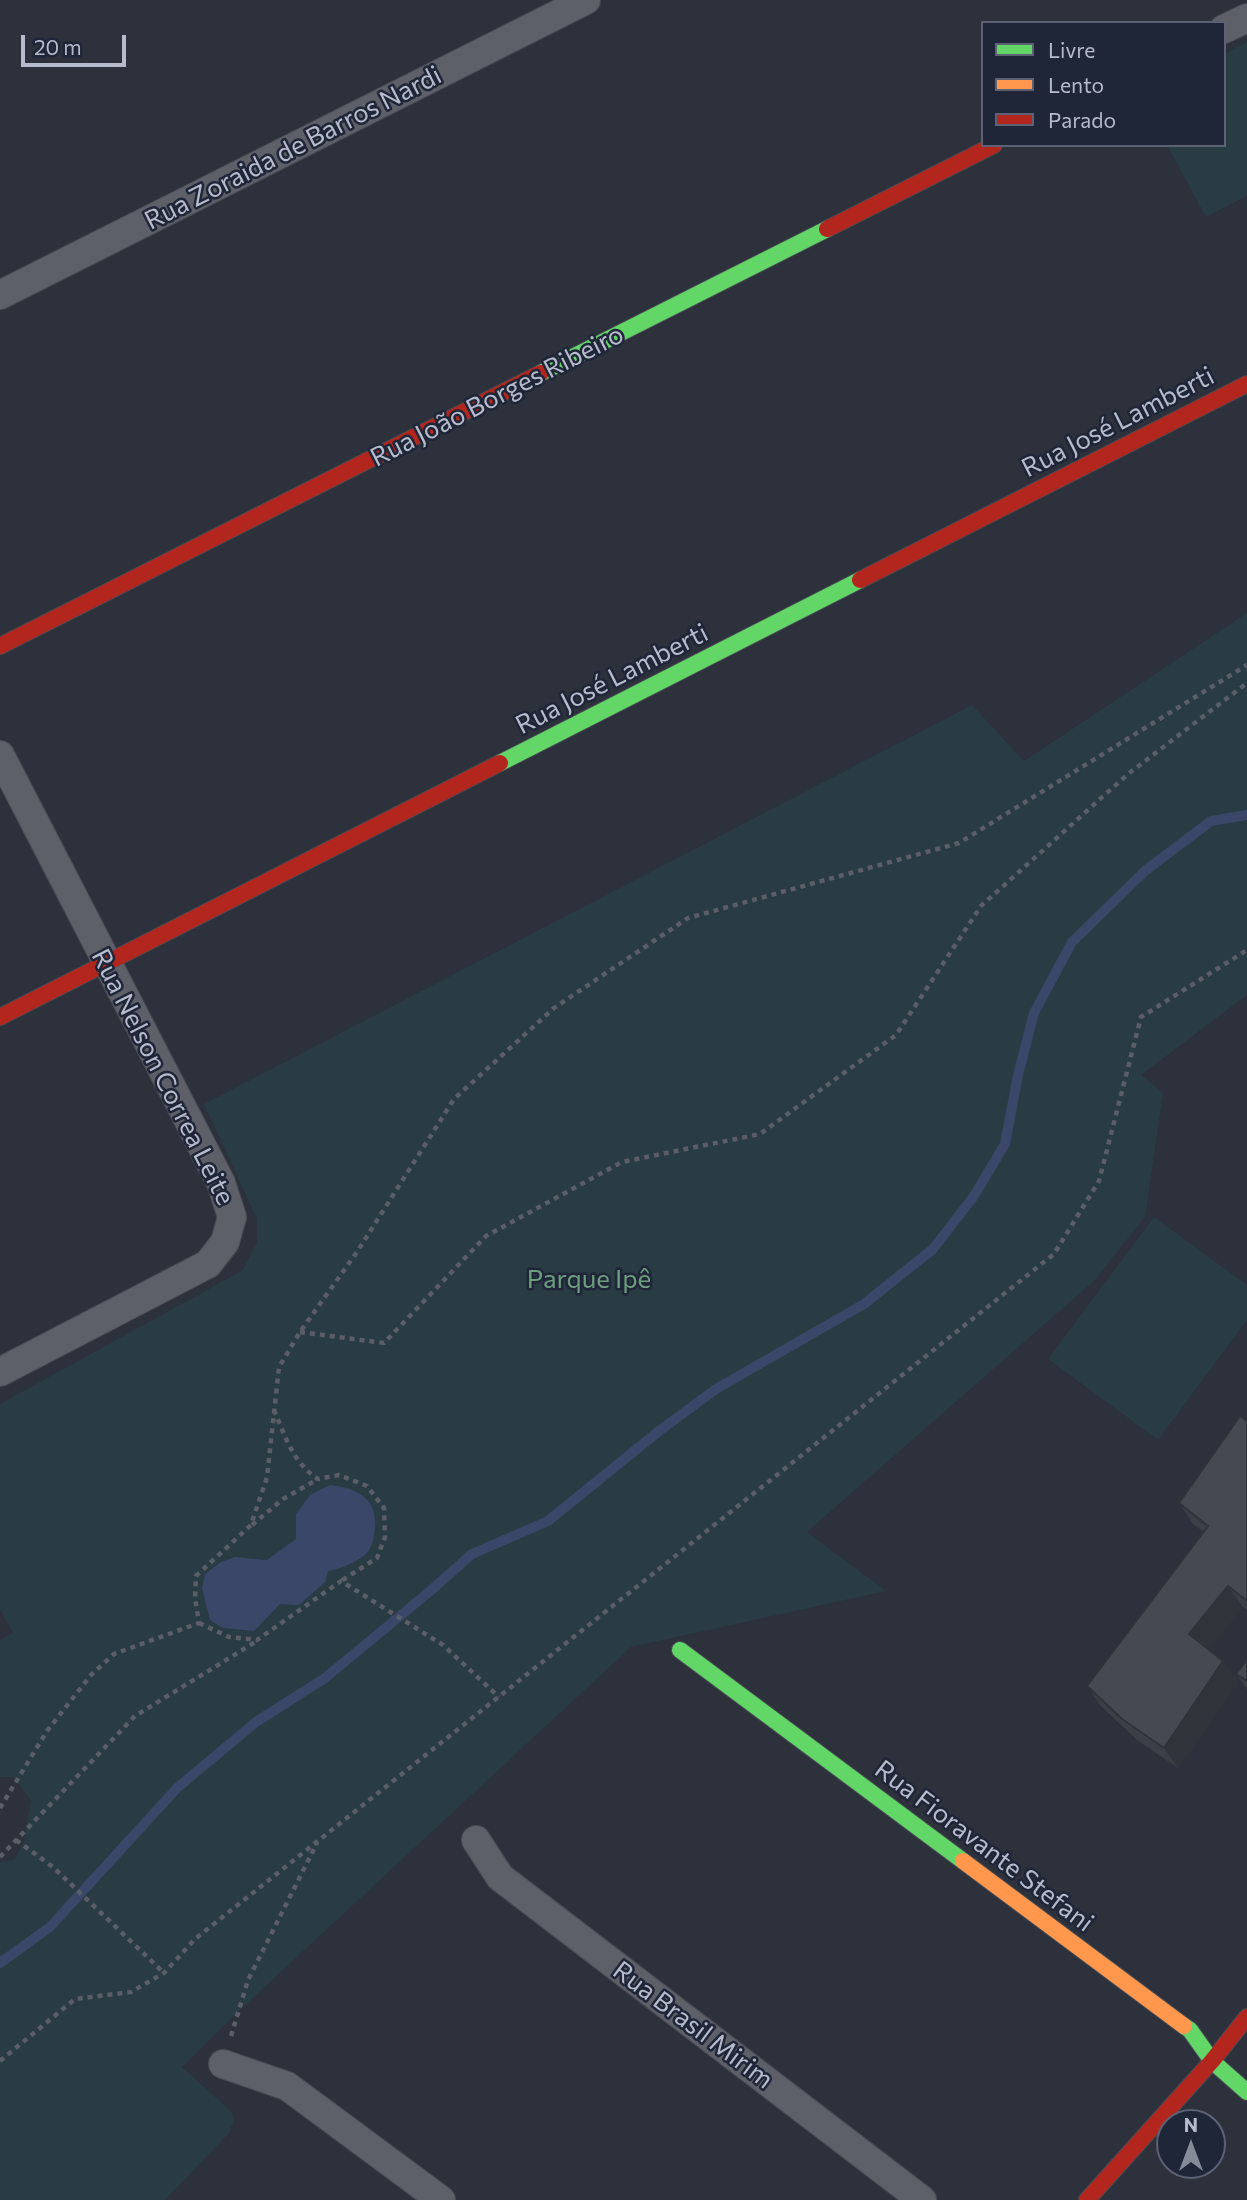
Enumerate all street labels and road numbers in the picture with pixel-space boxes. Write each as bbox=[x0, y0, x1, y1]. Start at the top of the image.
street label: Rua Zoraida de Barros Nardi bbox=[139, 59, 447, 237]
street label: Rua João Borges Ribeiro bbox=[365, 319, 629, 473]
street label: Rua José Lamberti bbox=[1017, 360, 1219, 484]
street label: Rua José Lamberti bbox=[511, 617, 713, 741]
street label: Rua Nelson Correa Leite bbox=[85, 944, 241, 1210]
street label: Rua Fioravante Stefani bbox=[868, 1754, 1100, 1938]
street label: Rua Brasil Mirim bbox=[607, 1955, 779, 2095]

